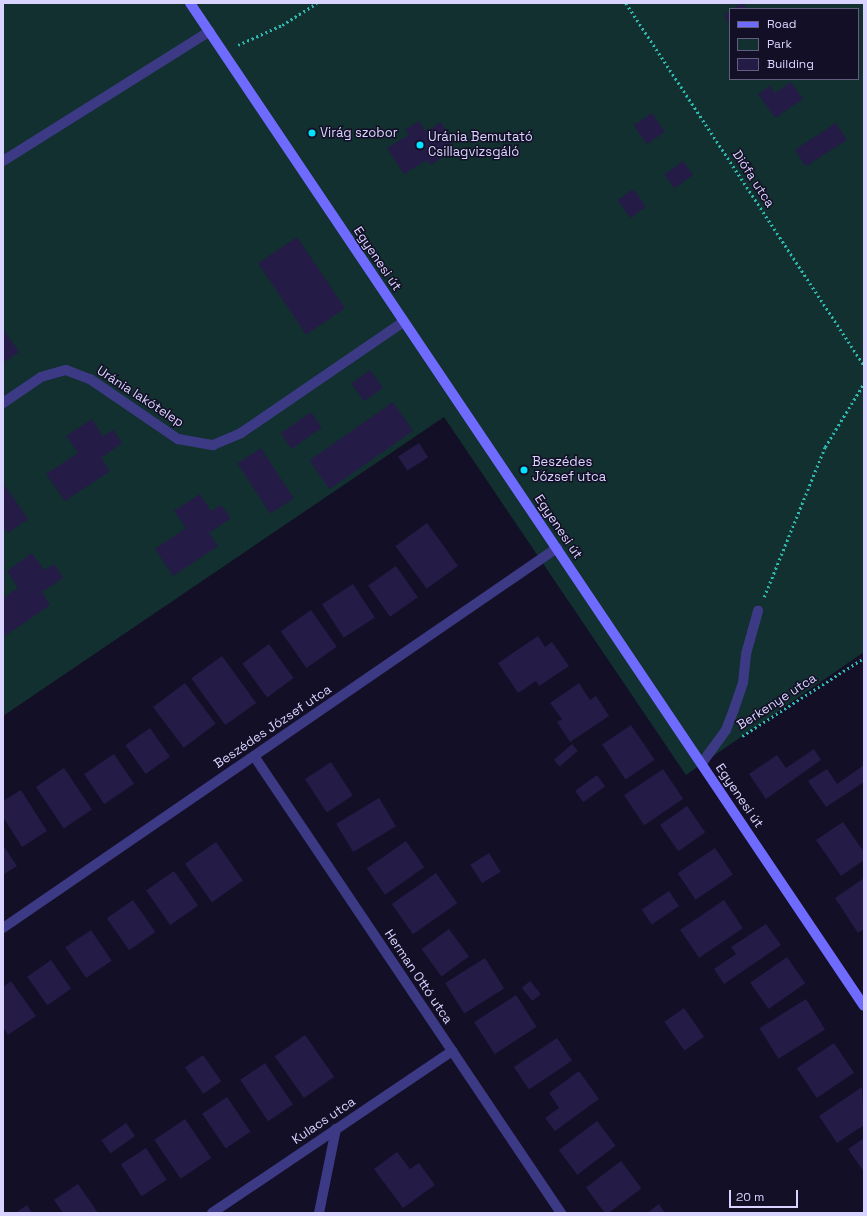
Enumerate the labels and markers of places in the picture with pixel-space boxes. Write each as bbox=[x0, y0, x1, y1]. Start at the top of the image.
place label: Virág szobor bbox=[320, 125, 398, 141]
marker: Virág szobor bbox=[307, 128, 317, 138]
place label: Uránia Bemutató Csillagvizsgáló bbox=[428, 130, 533, 161]
marker: Uránia Bemutató Csillagvizsgáló bbox=[415, 140, 425, 150]
place label: Beszédes József utca bbox=[532, 455, 606, 486]
marker: Beszédes József utca bbox=[519, 465, 529, 475]

